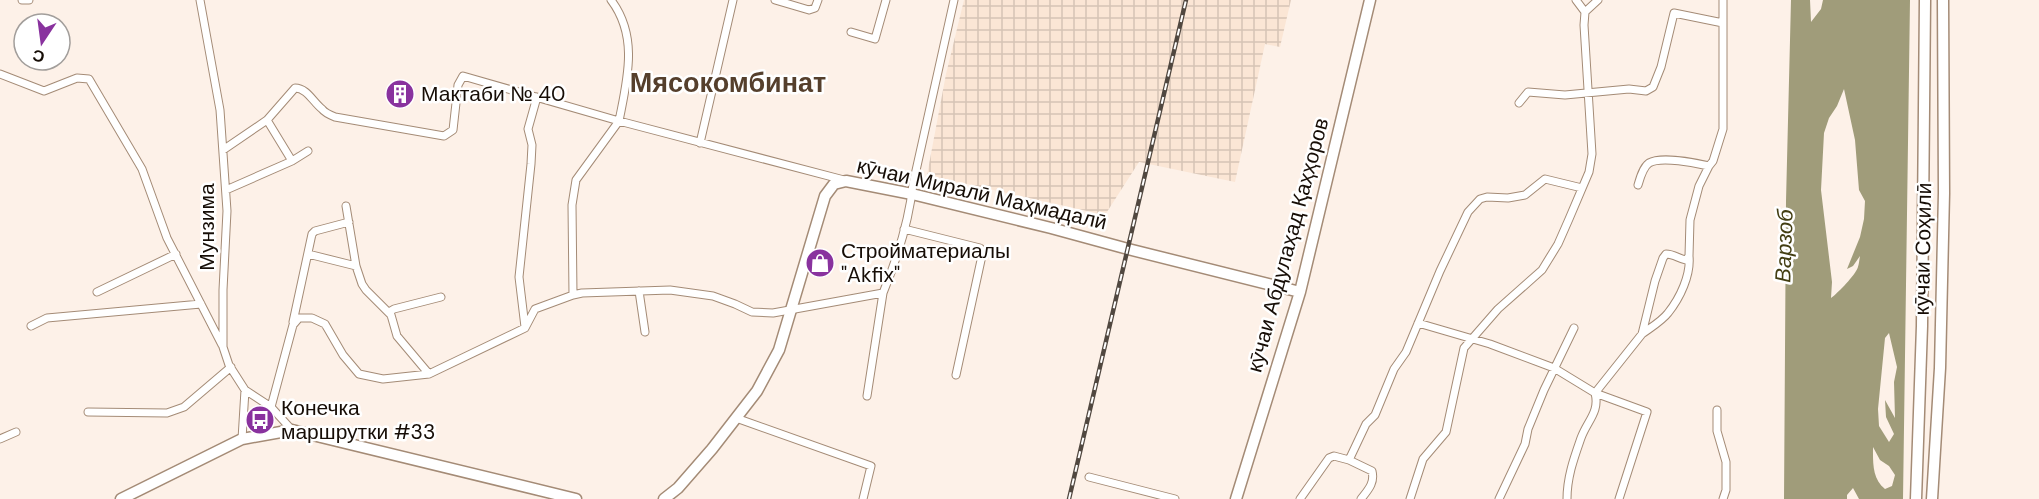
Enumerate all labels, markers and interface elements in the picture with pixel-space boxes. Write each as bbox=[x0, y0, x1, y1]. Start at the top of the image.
north arrow bbox=[12, 12, 72, 72]
text: С bbox=[30, 44, 47, 68]
district label: Мясокомбинат bbox=[630, 65, 826, 100]
building icon: Мактаби № 40 bbox=[384, 78, 416, 110]
place label: Мактаби № 40 bbox=[421, 80, 565, 108]
street label: кӯчаи Абдулаҳад Қаҳҳоров bbox=[1241, 115, 1335, 375]
street label: кӯчаи Миралӣ Маҳмадалӣ bbox=[854, 152, 1110, 236]
street label: кӯчаи Соҳилӣ bbox=[1908, 182, 1938, 316]
street label: Мунзима bbox=[193, 183, 221, 271]
water label: Варзоб bbox=[1768, 207, 1800, 283]
place label: Стройматериалы "Akfix" bbox=[841, 237, 1010, 289]
shop icon: Стройматериалы "Akfix" bbox=[804, 247, 836, 279]
place label: Конечка маршрутки #33 bbox=[281, 394, 435, 446]
bus stop icon: Конечка маршрутки #33 bbox=[244, 404, 276, 436]

